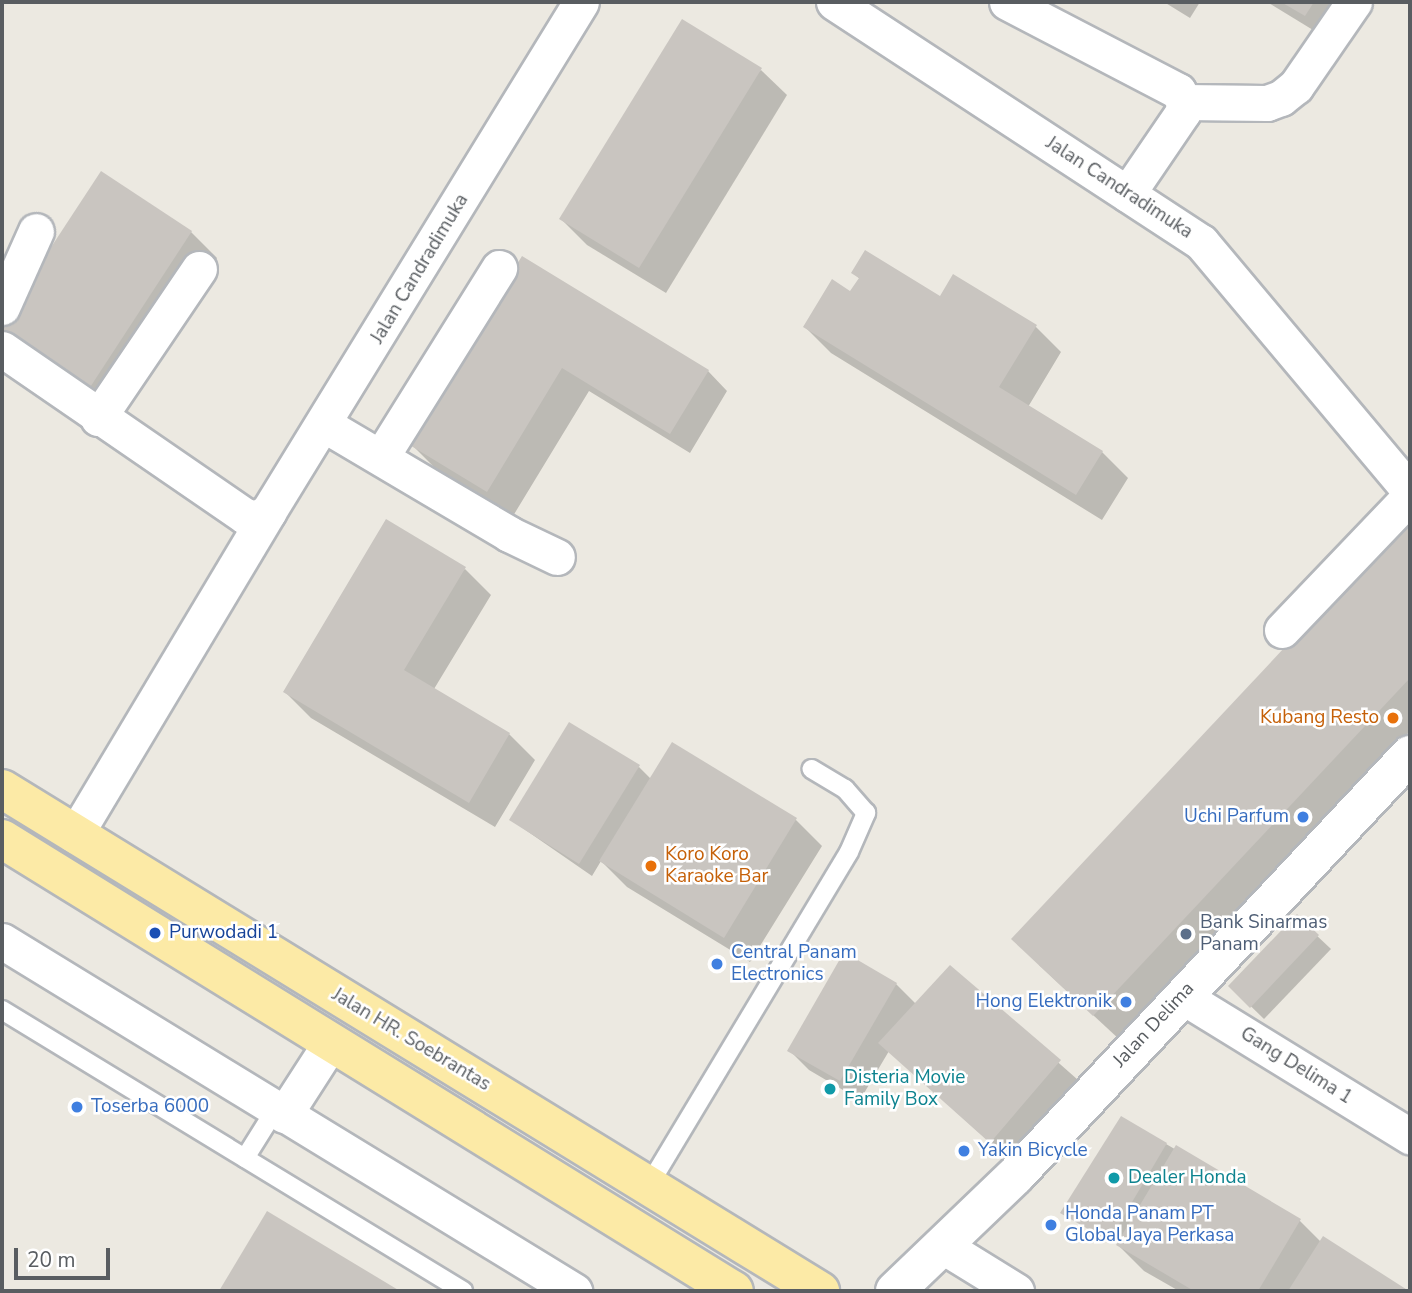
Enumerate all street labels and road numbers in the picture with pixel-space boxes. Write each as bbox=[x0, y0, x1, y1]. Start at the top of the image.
street label: Jalan Candradimuka bbox=[1041, 132, 1197, 244]
street label: Jalan Candradimuka bbox=[366, 190, 474, 348]
street label: Jalan Delima bbox=[1109, 978, 1199, 1072]
street label: Jalan HR. Soebrantas bbox=[328, 984, 494, 1096]
street label: Gang Delima 1 bbox=[1236, 1023, 1356, 1109]

